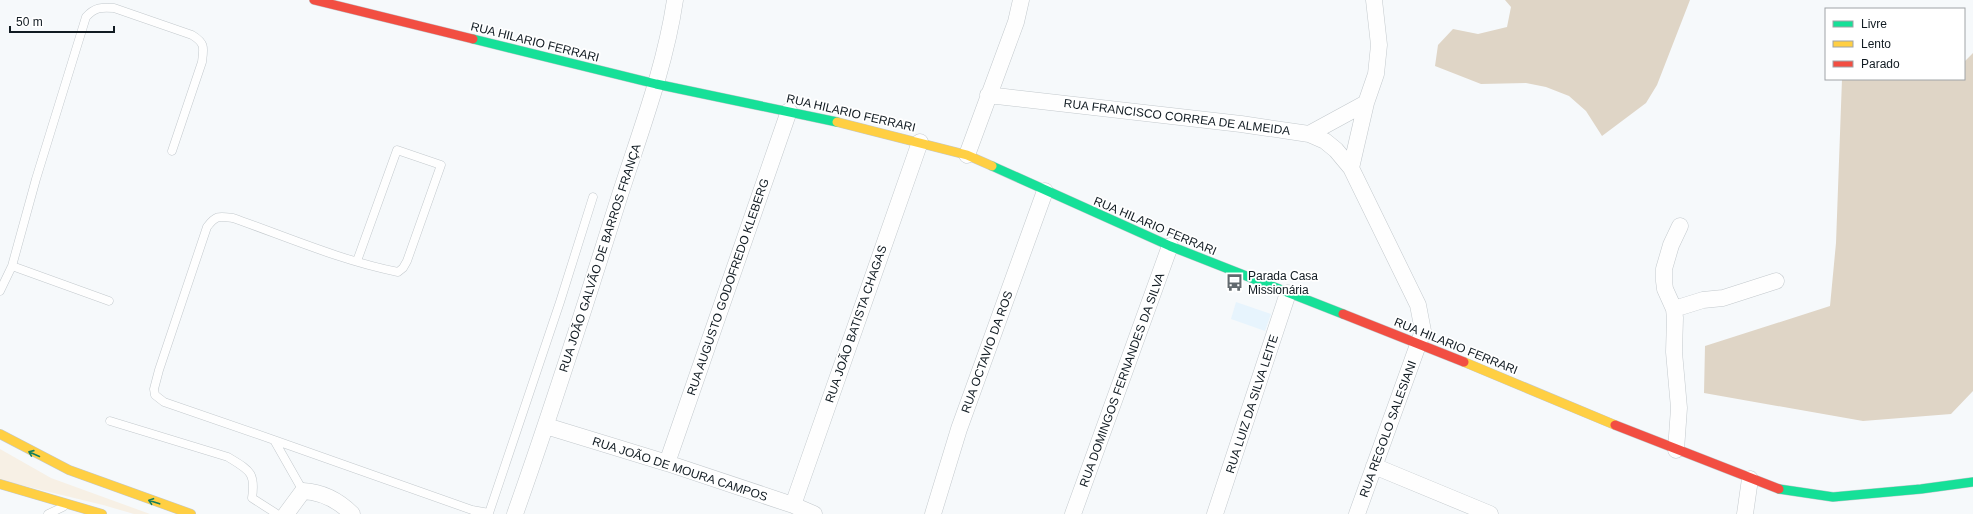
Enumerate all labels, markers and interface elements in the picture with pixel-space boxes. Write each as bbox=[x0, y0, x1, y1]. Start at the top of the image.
scale bar bbox=[10, 8, 114, 34]
legend bbox=[1825, 8, 1965, 80]
text: 50 m bbox=[16, 15, 43, 29]
text: Livre bbox=[1861, 17, 1887, 31]
street label: RUA HILARIO FERRARI bbox=[469, 19, 601, 65]
text: Lento bbox=[1861, 37, 1891, 51]
text: Parado bbox=[1861, 57, 1900, 71]
street label: RUA HILARIO FERRARI bbox=[785, 91, 917, 135]
street label: RUA FRANCISCO CORREA DE ALMEIDA bbox=[1063, 96, 1291, 138]
street label: RUA JOÃO GALVÃO DE BARROS FRANÇA bbox=[556, 142, 644, 374]
street label: RUA AUGUSTO GODOFREDO KLEBERG bbox=[684, 177, 772, 397]
street label: RUA HILARIO FERRARI bbox=[1091, 194, 1219, 258]
street label: RUA JOÃO BATISTA CHAGAS bbox=[822, 243, 890, 405]
place label: Parada Casa Missionária bbox=[1248, 269, 1318, 297]
street label: RUA DOMINGOS FERNANDES DA SILVA bbox=[1077, 271, 1167, 489]
bus stop icon: Parada Casa Missionária bbox=[1225, 273, 1245, 293]
street label: RUA OCTAVIO DA ROS bbox=[958, 289, 1016, 415]
street label: RUA HILARIO FERRARI bbox=[1392, 315, 1520, 377]
street label: RUA LUIZ DA SILVA LEITE bbox=[1223, 333, 1281, 475]
street label: RUA REGOLO SALESIANI bbox=[1357, 359, 1419, 499]
street label: RUA JOÃO DE MOURA CAMPOS bbox=[591, 434, 769, 504]
one-way arrow bbox=[28, 450, 40, 457]
one-way arrow bbox=[148, 498, 161, 505]

